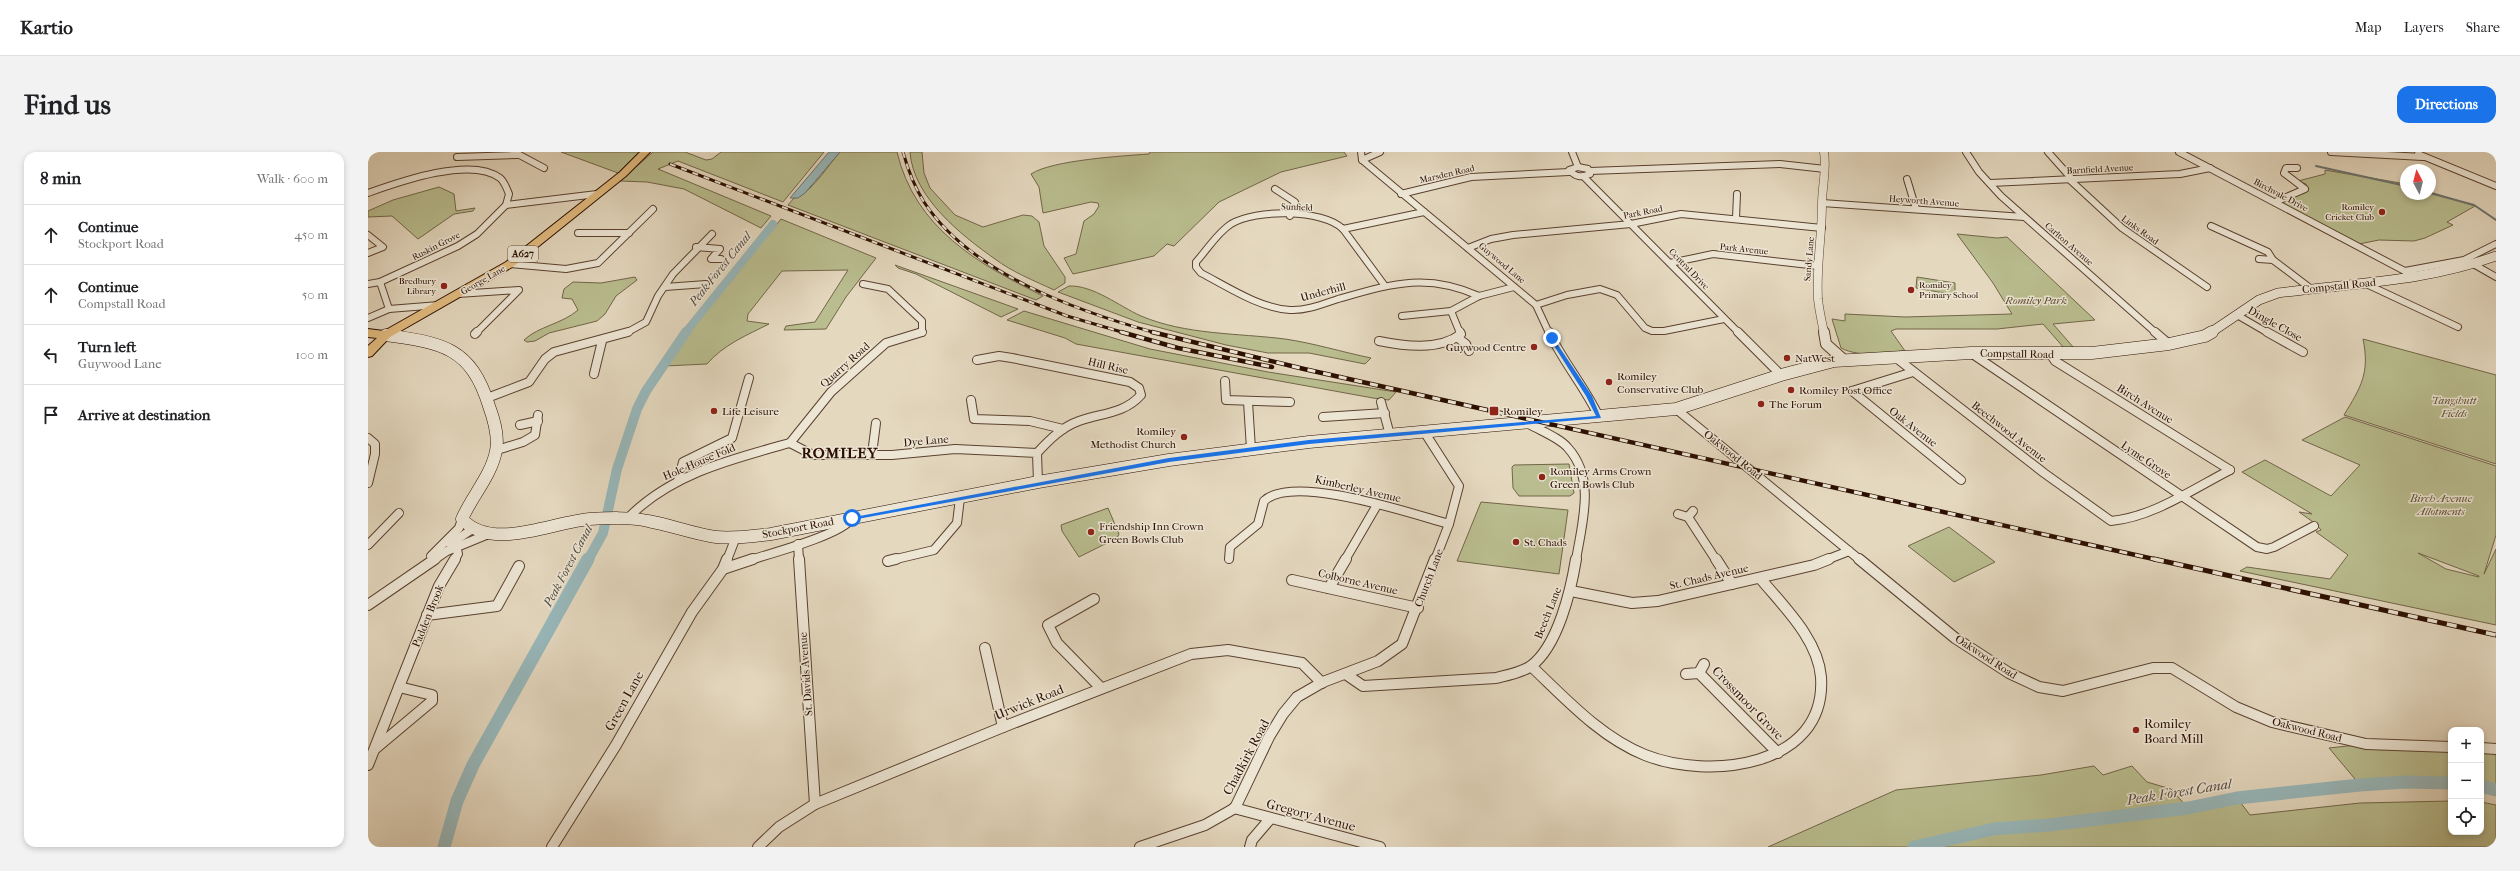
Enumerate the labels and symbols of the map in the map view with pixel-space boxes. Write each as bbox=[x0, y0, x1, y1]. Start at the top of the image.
street label: Barnfield Avenue bbox=[2066, 162, 2134, 176]
street label: Marsden Road bbox=[1419, 163, 1476, 185]
north arrow bbox=[2400, 164, 2436, 200]
street label: Birchvale Drive bbox=[2252, 176, 2311, 214]
street label: Heyworth Avenue bbox=[1889, 194, 1960, 208]
street label: Sunfield bbox=[1281, 201, 1313, 213]
place label: Romiley Cricket Club bbox=[2325, 202, 2375, 222]
street label: Park Road bbox=[1622, 203, 1664, 221]
marker: Romiley Cricket Club bbox=[2377, 207, 2387, 217]
street label: Links Road bbox=[2120, 213, 2160, 247]
street label: Carlton Avenue bbox=[2043, 220, 2095, 268]
water label: Peak Forest Canal bbox=[685, 228, 755, 309]
street label: Ruskin Grove bbox=[410, 229, 462, 262]
street label: Sandy Lane bbox=[1802, 236, 1816, 282]
street label: Guywood Lane bbox=[1477, 241, 1528, 286]
street label: Park Avenue bbox=[1719, 241, 1769, 257]
road number: A627 bbox=[508, 246, 538, 262]
street label: Central Drive bbox=[1667, 246, 1711, 292]
street label: George Lane bbox=[459, 263, 507, 297]
place label: Bredbury Library bbox=[399, 276, 437, 296]
street label: Compstall Road bbox=[2301, 276, 2378, 296]
street label: Underhill bbox=[1299, 280, 1347, 304]
place label: Romiley Primary School bbox=[1919, 280, 1979, 300]
marker: Bredbury Library bbox=[439, 281, 449, 291]
marker: Romiley Primary School bbox=[1906, 285, 1916, 295]
park label: Romiley Park bbox=[2004, 294, 2067, 307]
street label: Dingle Close bbox=[2246, 304, 2305, 345]
route end bbox=[1543, 329, 1561, 347]
street label: Quarry Road bbox=[818, 339, 873, 391]
place label: Guywood Centre bbox=[1446, 341, 1527, 354]
marker: Guywood Centre bbox=[1529, 342, 1539, 352]
street label: Compstall Road bbox=[1980, 347, 2055, 361]
place label: NatWest bbox=[1795, 352, 1835, 365]
marker: NatWest bbox=[1782, 353, 1792, 363]
street label: Hill Rise bbox=[1087, 355, 1130, 377]
place label: Romiley Conservative Club bbox=[1617, 370, 1704, 396]
marker: Romiley Conservative Club bbox=[1604, 377, 1614, 387]
street label: Birch Avenue bbox=[2114, 382, 2176, 427]
place label: Romiley Post Office bbox=[1799, 384, 1893, 397]
marker: Romiley Post Office bbox=[1786, 385, 1796, 395]
park label: Tangshutt Fields bbox=[2432, 394, 2477, 420]
place label: The Forum bbox=[1769, 398, 1823, 411]
marker: The Forum bbox=[1756, 399, 1766, 409]
street label: Beechwood Avenue bbox=[1969, 399, 2050, 466]
street label: Oak Avenue bbox=[1886, 404, 1940, 450]
place label: Life Leisure bbox=[722, 405, 779, 418]
marker: Romiley bbox=[1488, 405, 1500, 417]
place label: Romiley bbox=[1503, 405, 1544, 418]
marker: Life Leisure bbox=[709, 406, 719, 416]
place label: Romiley Methodist Church bbox=[1090, 425, 1177, 451]
street label: Oakwood Road bbox=[1701, 427, 1766, 483]
marker: Romiley Methodist Church bbox=[1179, 432, 1189, 442]
street label: Dye Lane bbox=[903, 433, 950, 449]
street label: Lyme Grove bbox=[2118, 439, 2174, 482]
street label: Hole House Fold bbox=[661, 441, 738, 483]
district label: ROMILEY bbox=[801, 444, 879, 462]
place label: Romiley Arms Crown Green Bowls Club bbox=[1550, 465, 1652, 491]
marker: Romiley Arms Crown Green Bowls Club bbox=[1537, 472, 1547, 482]
street label: Kimberley Avenue bbox=[1314, 473, 1403, 505]
park label: Birch Avenue Allotments bbox=[2409, 492, 2473, 518]
route start bbox=[843, 509, 861, 527]
street label: Stockport Road bbox=[761, 514, 836, 541]
place label: Friendship Inn Crown Green Bowls Club bbox=[1099, 520, 1204, 546]
water label: Peak Forest Canal bbox=[540, 521, 596, 610]
marker: Friendship Inn Crown Green Bowls Club bbox=[1086, 527, 1096, 537]
place label: St. Chads bbox=[1524, 536, 1567, 549]
marker: St. Chads bbox=[1511, 537, 1521, 547]
street label: Church Lane bbox=[1412, 547, 1446, 609]
street label: St. Chads Avenue bbox=[1668, 561, 1750, 592]
street label: Colborne Avenue bbox=[1317, 567, 1400, 598]
street label: Padden Brook bbox=[410, 583, 447, 649]
street label: Beech Lane bbox=[1532, 585, 1565, 641]
street label: St. Davids Avenue bbox=[797, 631, 815, 716]
street label: Oakwood Road bbox=[1953, 632, 2020, 682]
street label: Crossmoor Grove bbox=[1709, 663, 1787, 743]
street label: Green Lane bbox=[602, 668, 647, 733]
street label: Urwick Road bbox=[992, 681, 1067, 723]
street label: Oakwood Road bbox=[2271, 715, 2344, 745]
street label: Chadkirk Road bbox=[1220, 716, 1273, 797]
place label: Romiley Board Mill bbox=[2144, 716, 2204, 746]
marker: Romiley Board Mill bbox=[2131, 725, 2141, 735]
water label: Peak Forest Canal bbox=[2125, 775, 2234, 809]
street label: Gregory Avenue bbox=[1265, 796, 1358, 834]

